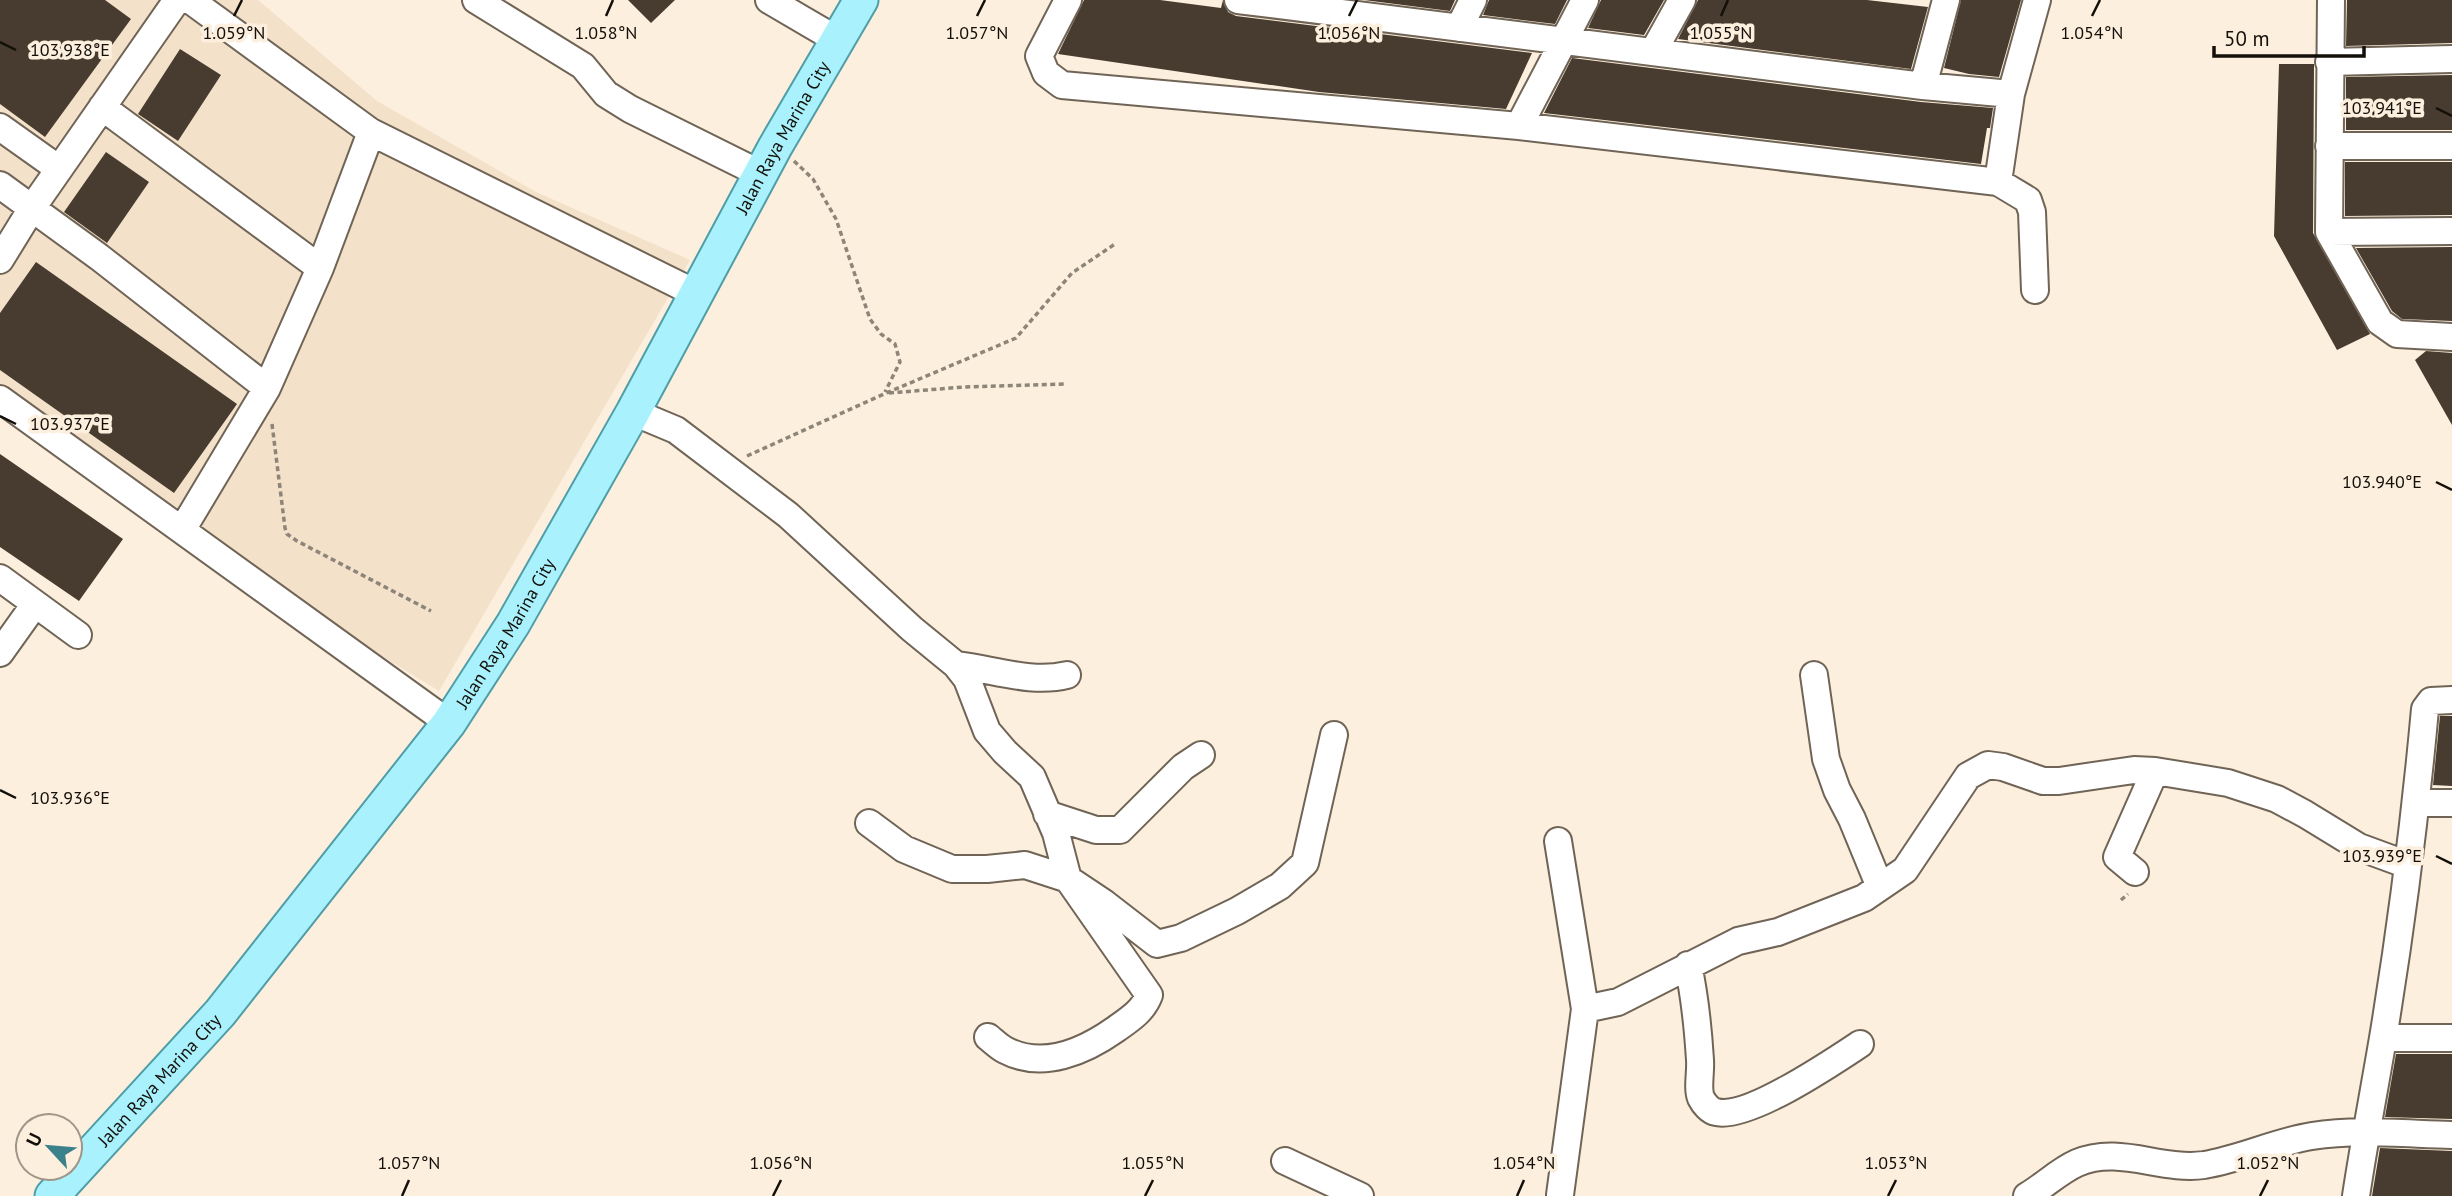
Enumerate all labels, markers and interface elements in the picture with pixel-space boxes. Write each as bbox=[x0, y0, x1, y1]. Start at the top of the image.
scale bar bbox=[2214, 14, 2364, 58]
text: 1.059°N bbox=[203, 21, 265, 44]
text: 1.058°N bbox=[575, 21, 637, 44]
text: 1.057°N bbox=[946, 21, 1008, 44]
text: 1.056°N bbox=[1318, 21, 1380, 44]
text: 1.055°N bbox=[1690, 21, 1752, 44]
text: 1.054°N bbox=[2061, 21, 2123, 44]
text: 50 m bbox=[2224, 25, 2270, 52]
text: 103.938°E bbox=[30, 38, 110, 61]
street label: Jalan Raya Marina City bbox=[729, 56, 835, 219]
text: 103.941°E bbox=[2342, 96, 2422, 119]
text: 103.937°E bbox=[30, 412, 110, 435]
text: 103.940°E bbox=[2342, 470, 2422, 493]
street label: Jalan Raya Marina City bbox=[450, 553, 560, 713]
text: 103.936°E bbox=[30, 786, 110, 809]
text: 103.939°E bbox=[2342, 844, 2422, 867]
street label: Jalan Raya Marina City bbox=[92, 1008, 226, 1151]
north arrow bbox=[14, 1112, 84, 1182]
text: U bbox=[20, 1129, 47, 1150]
text: 1.057°N bbox=[378, 1151, 440, 1174]
text: 1.056°N bbox=[750, 1151, 812, 1174]
text: 1.055°N bbox=[1122, 1151, 1184, 1174]
text: 1.054°N bbox=[1493, 1151, 1555, 1174]
text: 1.053°N bbox=[1865, 1151, 1927, 1174]
text: 1.052°N bbox=[2237, 1151, 2299, 1174]

